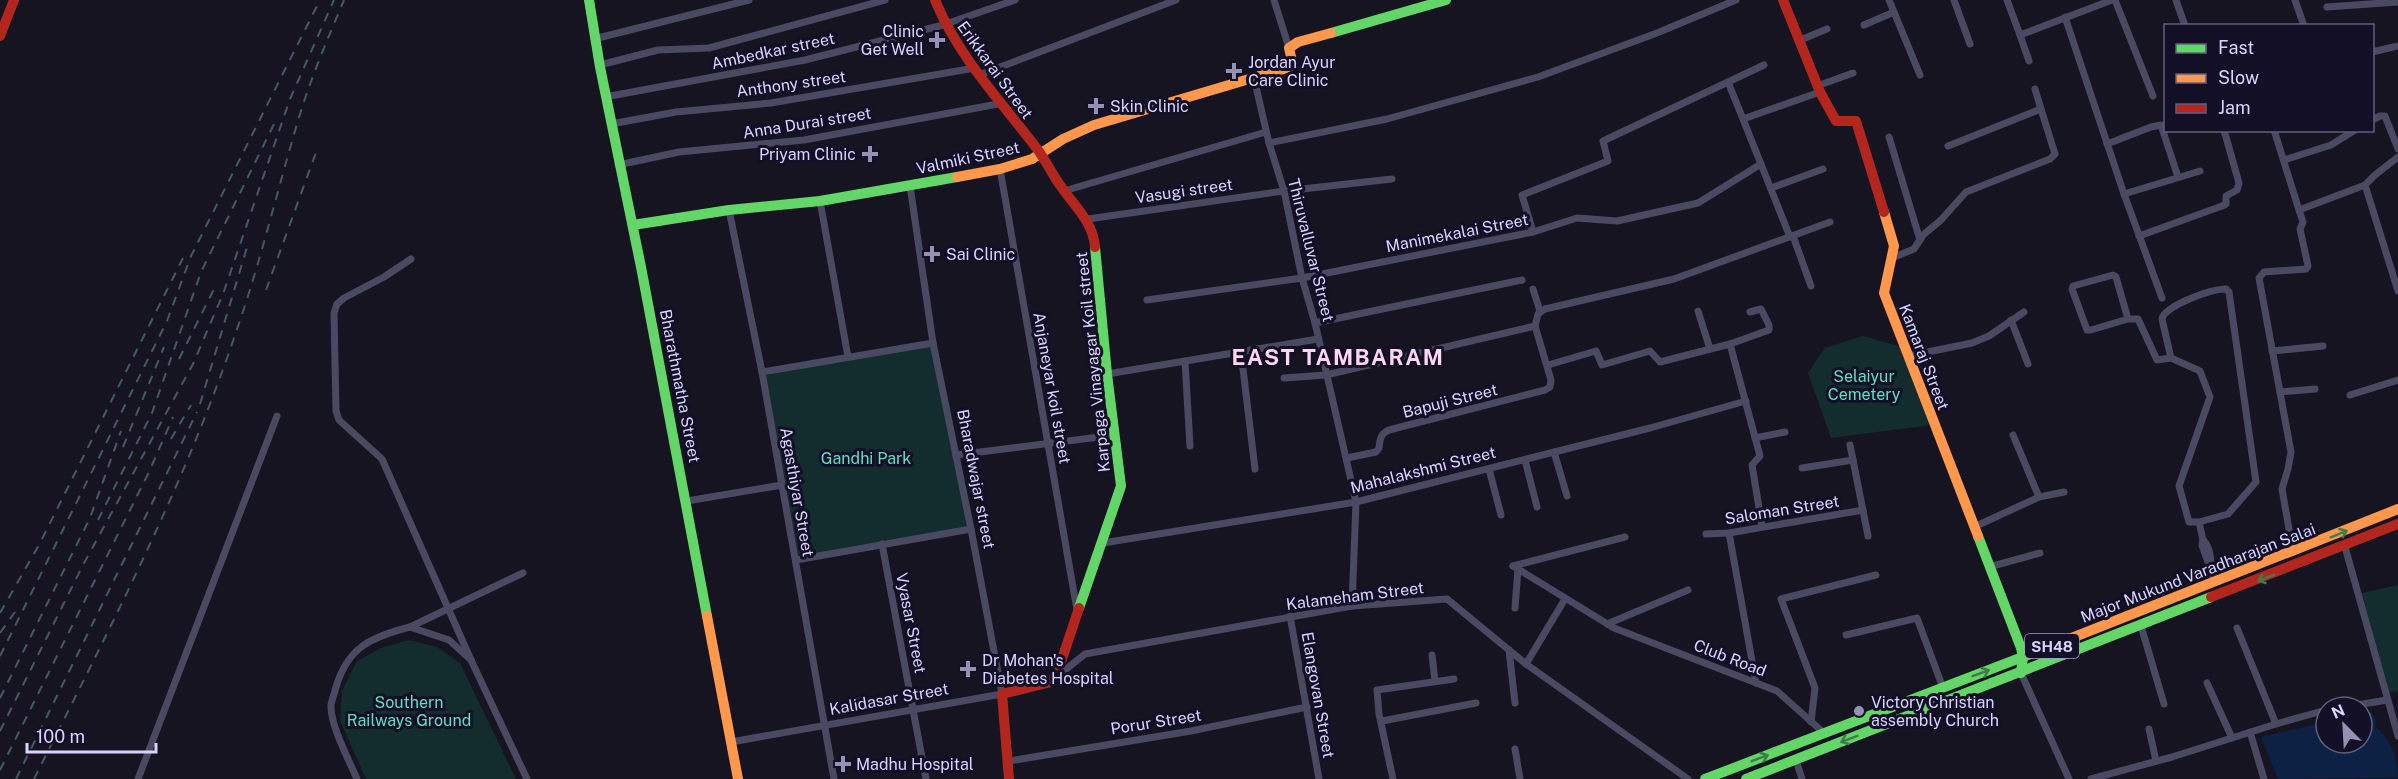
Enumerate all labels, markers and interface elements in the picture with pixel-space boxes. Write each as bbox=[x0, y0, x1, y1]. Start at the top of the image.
street label: Erikkarai Street bbox=[953, 17, 1037, 123]
place label: Clinic Get Well bbox=[861, 22, 924, 59]
legend bbox=[2164, 24, 2374, 132]
street label: Ambedkar street bbox=[710, 29, 836, 73]
marker: Clinic Get Well bbox=[928, 31, 946, 49]
text: Fast bbox=[2218, 37, 2254, 58]
place label: Jordan Ayur Care Clinic bbox=[1248, 53, 1336, 90]
marker: Jordan Ayur Care Clinic bbox=[1225, 62, 1243, 80]
street label: Anthony street bbox=[735, 67, 847, 101]
text: Slow bbox=[2218, 67, 2259, 88]
marker: Skin Clinic bbox=[1087, 97, 1105, 115]
place label: Skin Clinic bbox=[1110, 97, 1189, 116]
text: Jam bbox=[2218, 97, 2251, 118]
street label: Anna Durai street bbox=[741, 103, 873, 143]
street label: Valmiki Street bbox=[915, 138, 1021, 178]
place label: Priyam Clinic bbox=[759, 145, 856, 164]
marker: Priyam Clinic bbox=[861, 145, 879, 163]
street label: Vasugi street bbox=[1134, 175, 1234, 207]
street label: Thiruvalluvar Street bbox=[1284, 176, 1338, 324]
street label: Manimekalai Street bbox=[1384, 210, 1530, 256]
marker: Sai Clinic bbox=[923, 245, 941, 263]
place label: Sai Clinic bbox=[946, 245, 1015, 264]
street label: Karpaga Vinayagar Koil street bbox=[1072, 251, 1114, 473]
street label: Kamaraj Street bbox=[1895, 301, 1953, 413]
street label: Bharathmatha Street bbox=[656, 308, 704, 464]
street label: Anjaneyar koil street bbox=[1029, 311, 1075, 465]
district label: EAST TAMBARAM bbox=[1231, 344, 1445, 370]
park label: Selaiyur Cemetery bbox=[1828, 367, 1901, 404]
street label: Bapuji Street bbox=[1401, 380, 1499, 422]
street label: Bharadwajar street bbox=[953, 408, 999, 550]
street label: Agasthiyar Street bbox=[776, 426, 818, 558]
street label: Mahalakshmi Street bbox=[1348, 443, 1498, 497]
park label: Gandhi Park bbox=[821, 449, 911, 468]
street label: Saloman Street bbox=[1723, 492, 1841, 528]
street label: Major Mukund Varadharajan Salai bbox=[2078, 519, 2318, 627]
one-way arrow bbox=[2329, 527, 2348, 538]
street label: Vyasar Street bbox=[892, 571, 930, 675]
one-way arrow bbox=[2257, 573, 2276, 584]
street label: Kalameham Street bbox=[1285, 578, 1425, 614]
street label: Elangovan Street bbox=[1298, 630, 1338, 760]
road number: SH48 bbox=[2025, 634, 2079, 658]
street label: Club Road bbox=[1691, 635, 1769, 681]
place label: Dr Mohan's Diabetes Hospital bbox=[982, 651, 1114, 688]
marker: Dr Mohan's Diabetes Hospital bbox=[959, 660, 977, 678]
one-way arrow bbox=[1972, 667, 1990, 678]
street label: Kalidasar Street bbox=[828, 679, 950, 719]
park label: Southern Railways Ground bbox=[347, 693, 471, 730]
place label: Victory Christian assembly Church bbox=[1871, 693, 1999, 730]
north arrow bbox=[2314, 695, 2374, 755]
text: N bbox=[2329, 701, 2348, 723]
marker: Victory Christian assembly Church bbox=[1852, 704, 1866, 718]
street label: Porur Street bbox=[1109, 705, 1203, 739]
scale bar bbox=[27, 716, 156, 754]
text: 100 m bbox=[36, 726, 85, 747]
one-way arrow bbox=[1840, 734, 1859, 745]
one-way arrow bbox=[1750, 752, 1769, 763]
marker: Madhu Hospital bbox=[834, 755, 852, 773]
place label: Madhu Hospital bbox=[856, 755, 974, 774]

